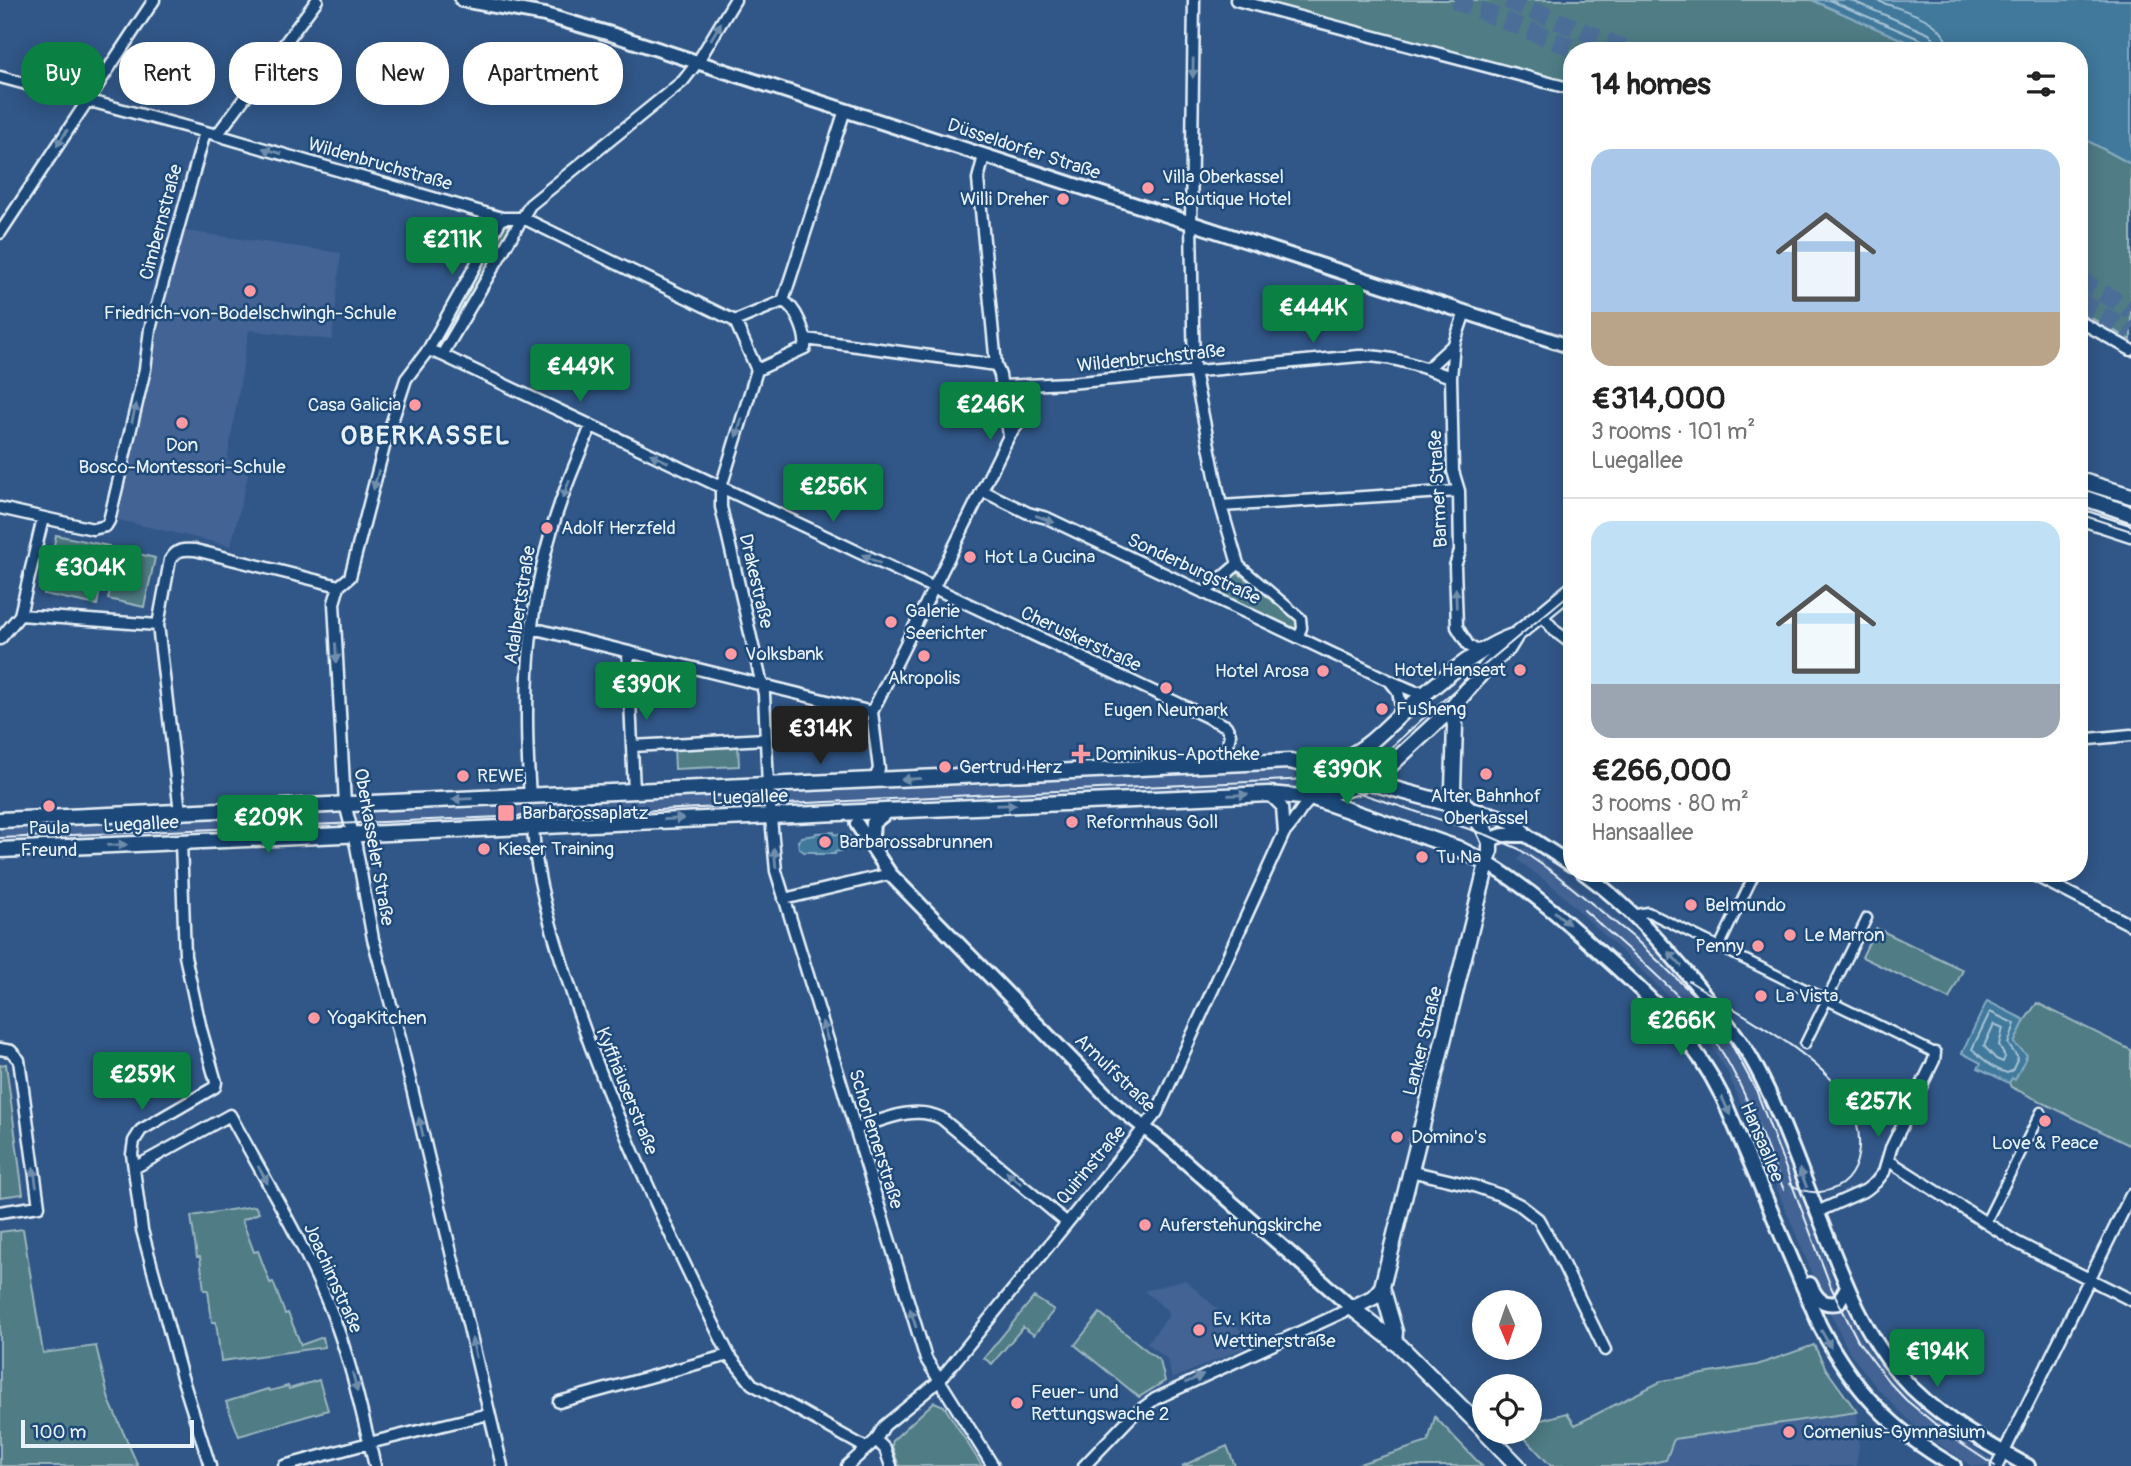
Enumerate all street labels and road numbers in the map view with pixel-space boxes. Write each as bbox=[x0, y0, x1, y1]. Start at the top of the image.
street label: Düsseldorfer Straße bbox=[944, 113, 1104, 185]
street label: Wildenbruchstraße bbox=[305, 132, 456, 196]
street label: Cimbernstraße bbox=[134, 161, 188, 283]
street label: Wildenbruchstraße bbox=[1076, 338, 1227, 378]
street label: Barmer Straße bbox=[1423, 429, 1453, 548]
street label: Sonderburgstraße bbox=[1124, 528, 1265, 611]
street label: Drakestraße bbox=[733, 531, 779, 631]
street label: Adalbertstraße bbox=[499, 543, 541, 666]
street label: Cheruskerstraße bbox=[1017, 601, 1146, 678]
street label: Oberkasseler Straße bbox=[348, 766, 400, 928]
street label: Luegallee bbox=[712, 784, 789, 810]
street label: Luegallee bbox=[103, 810, 180, 838]
street label: Lanker Straße bbox=[1398, 983, 1448, 1098]
street label: Kyffhäuserstraße bbox=[590, 1024, 664, 1159]
street label: Arnulfstraße bbox=[1070, 1029, 1161, 1118]
street label: Schorlemerstraße bbox=[843, 1066, 909, 1212]
street label: Hansaallee bbox=[1734, 1098, 1790, 1186]
street label: Quirinstraße bbox=[1051, 1120, 1132, 1210]
street label: Joachimstraße bbox=[298, 1219, 368, 1337]

